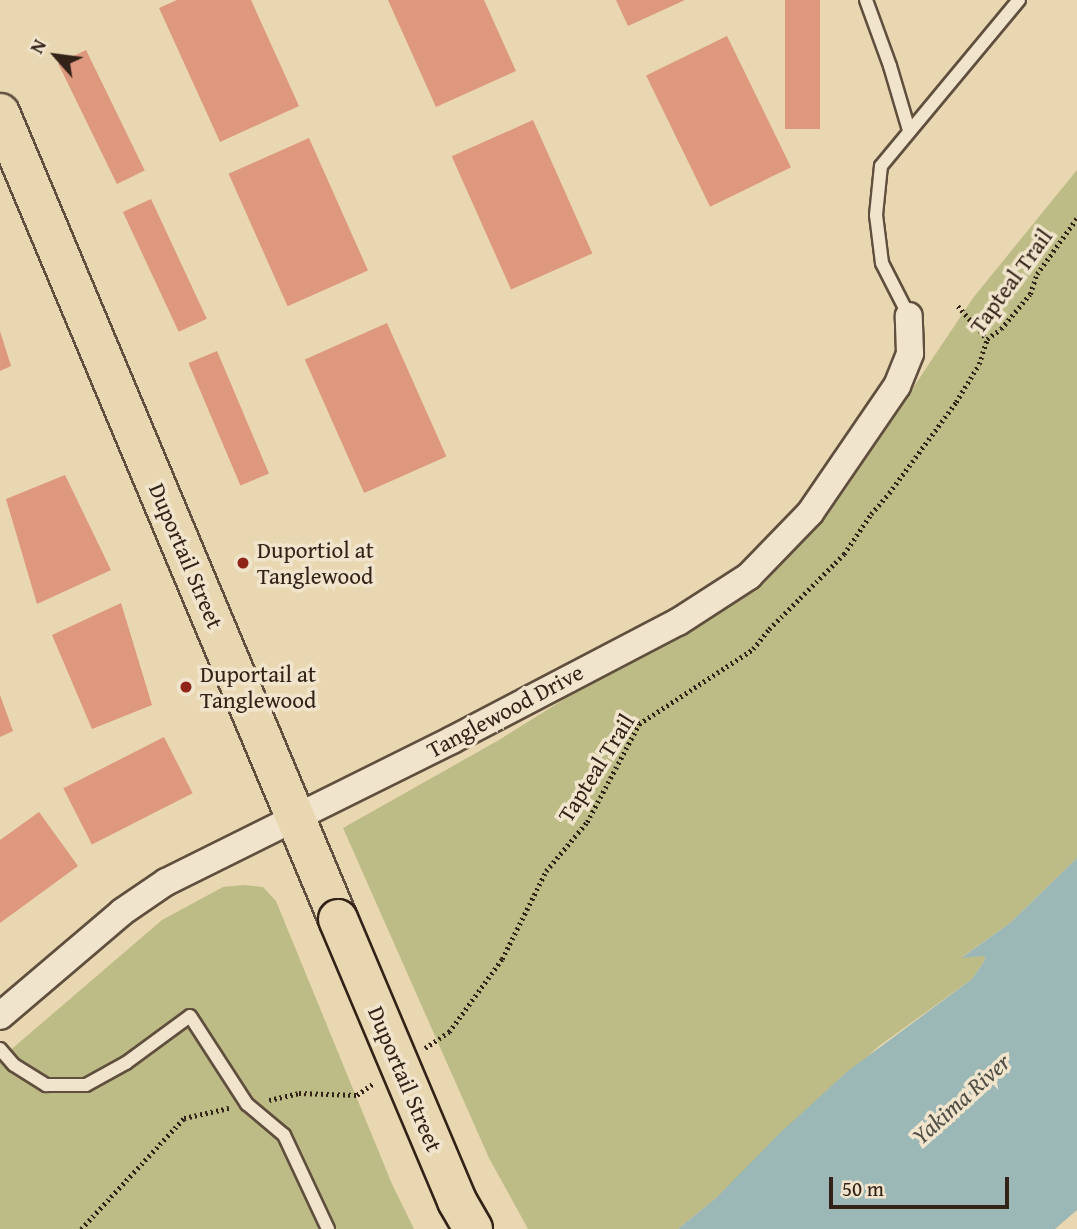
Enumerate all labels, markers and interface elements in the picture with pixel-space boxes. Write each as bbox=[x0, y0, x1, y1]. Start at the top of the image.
north arrow bbox=[21, 21, 91, 91]
text: N bbox=[22, 34, 53, 58]
street label: Tapteal Trail bbox=[964, 223, 1058, 339]
street label: Duportail Street bbox=[143, 479, 229, 633]
place label: Duportiol at Tanglewood bbox=[257, 536, 374, 590]
marker: Duportiol at Tanglewood bbox=[235, 555, 251, 571]
street label: Tanglewood Drive bbox=[422, 658, 588, 764]
place label: Duportail at Tanglewood bbox=[200, 660, 316, 714]
marker: Duportail at Tanglewood bbox=[178, 679, 194, 695]
street label: Tapteal Trail bbox=[552, 709, 640, 827]
street label: Duportail Street bbox=[362, 1002, 448, 1156]
water label: Yakima River bbox=[906, 1047, 1016, 1151]
scale bar bbox=[832, 1162, 1012, 1206]
text: 50 m bbox=[842, 1173, 884, 1204]

